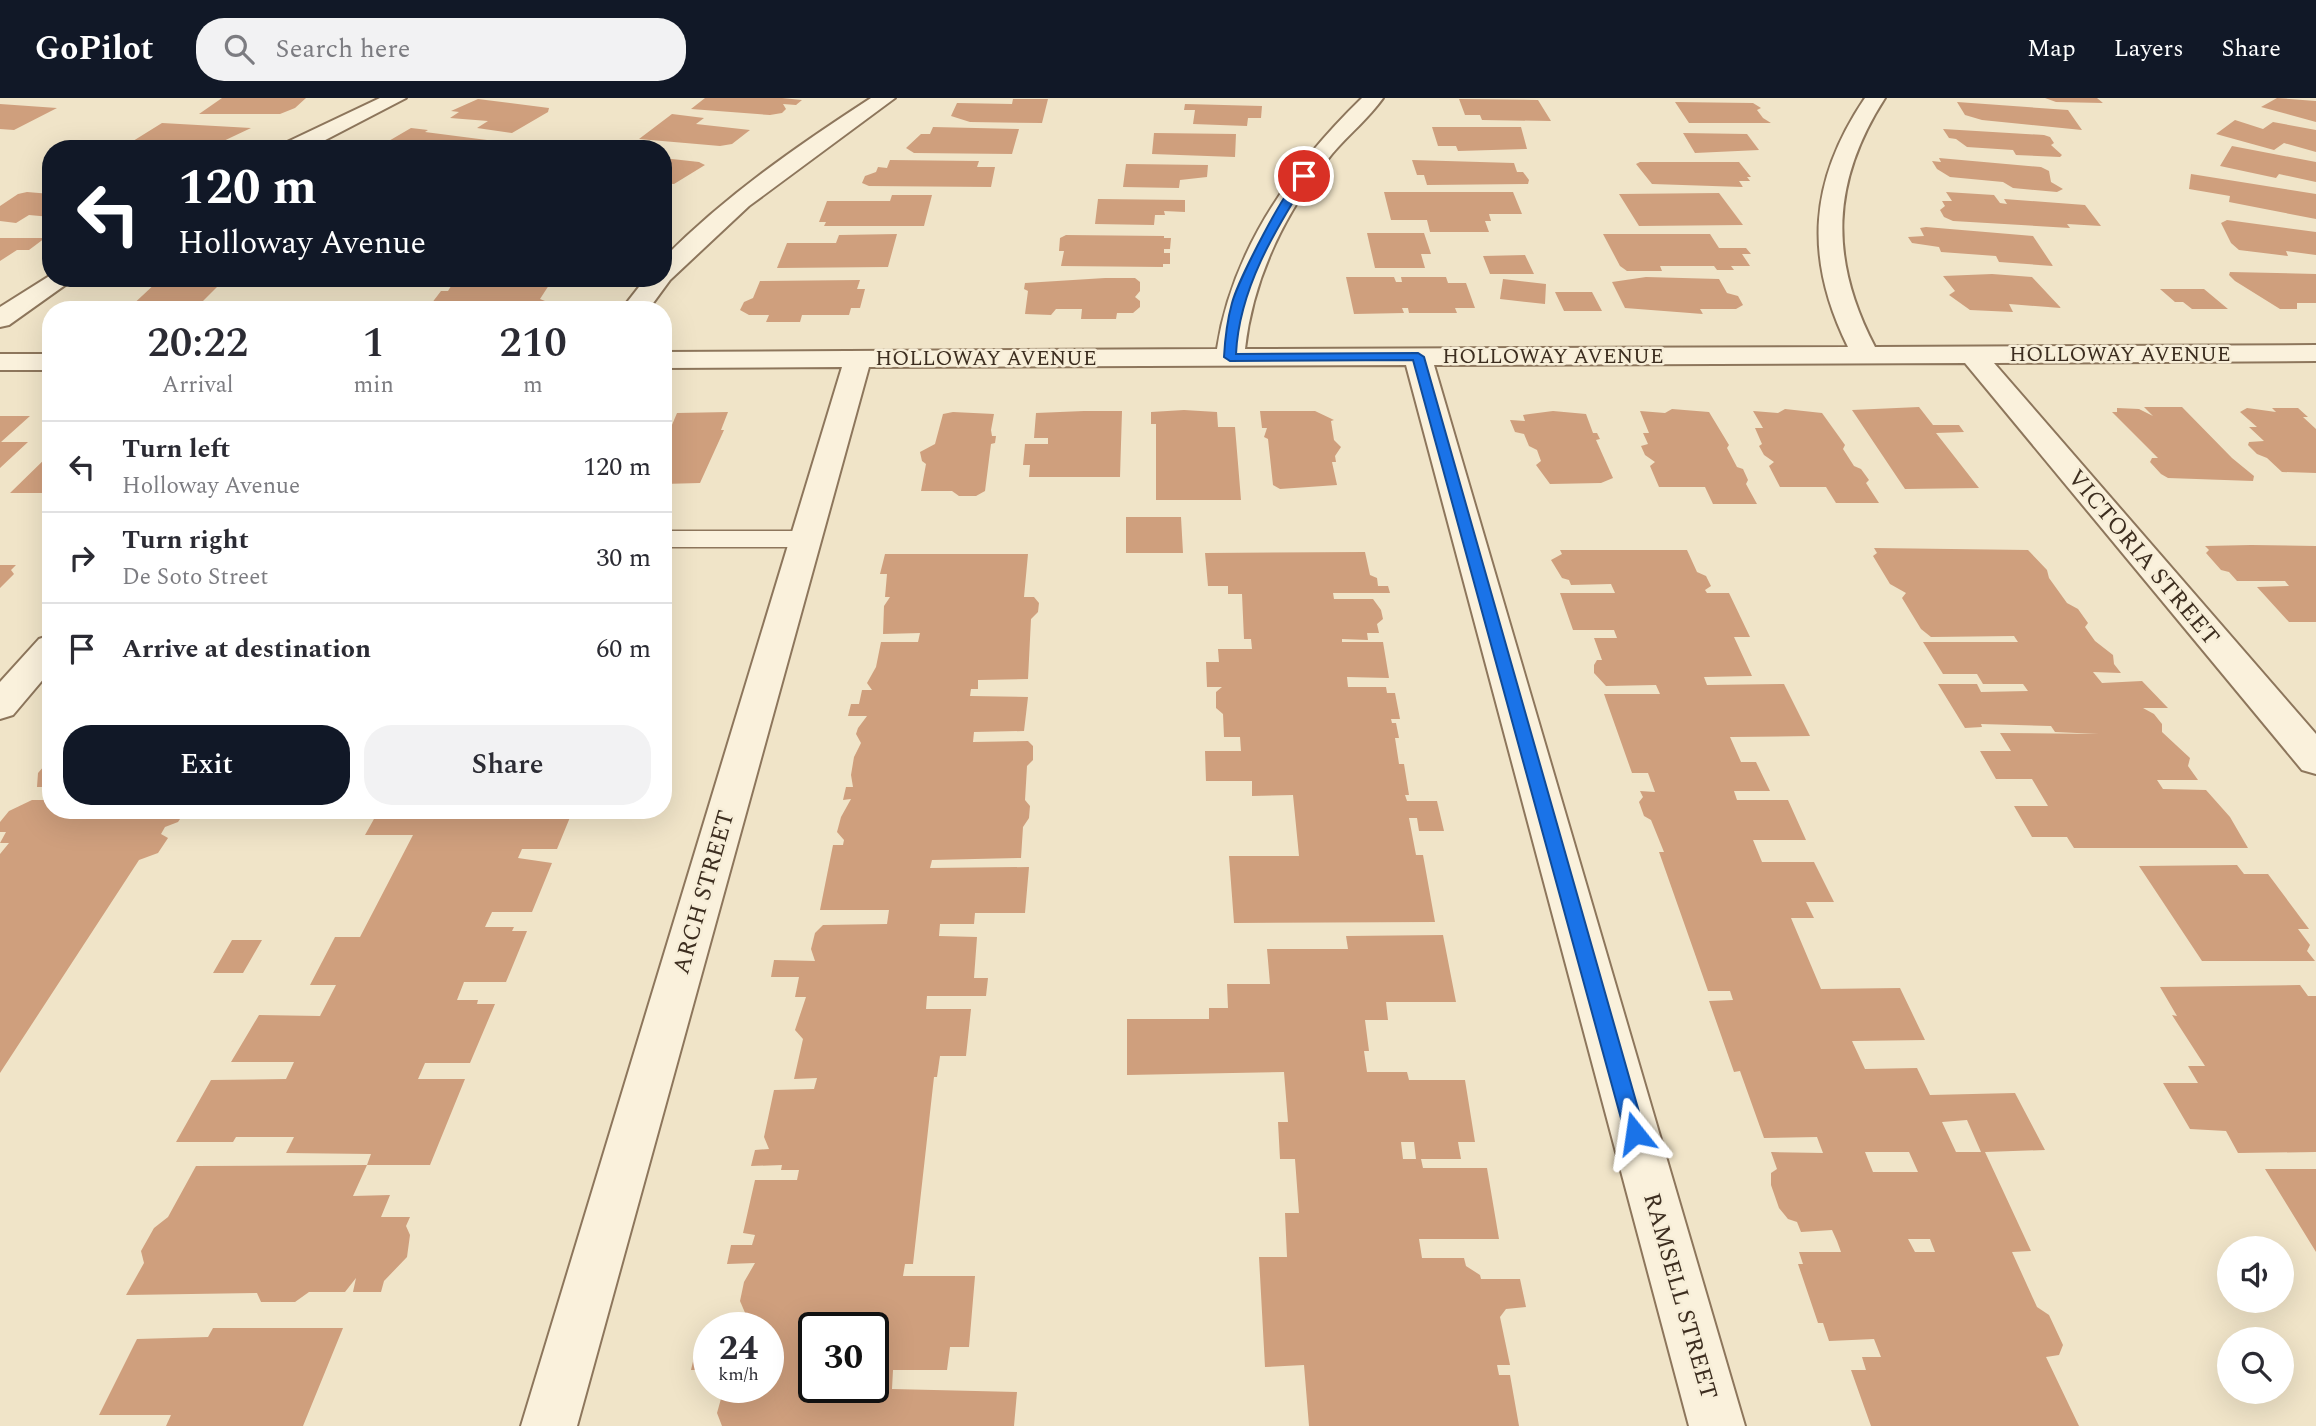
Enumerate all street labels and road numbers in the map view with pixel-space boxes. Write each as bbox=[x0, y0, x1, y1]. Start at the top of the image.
street label: HOLLOWAY AVENUE bbox=[2009, 339, 2231, 371]
street label: HOLLOWAY AVENUE bbox=[1442, 341, 1664, 373]
street label: HOLLOWAY AVENUE bbox=[875, 343, 1097, 375]
street label: VICTORIA STREET bbox=[2058, 461, 2228, 654]
street label: ARCH STREET bbox=[663, 806, 745, 978]
street label: RAMSELL STREET bbox=[1633, 1189, 1727, 1404]

